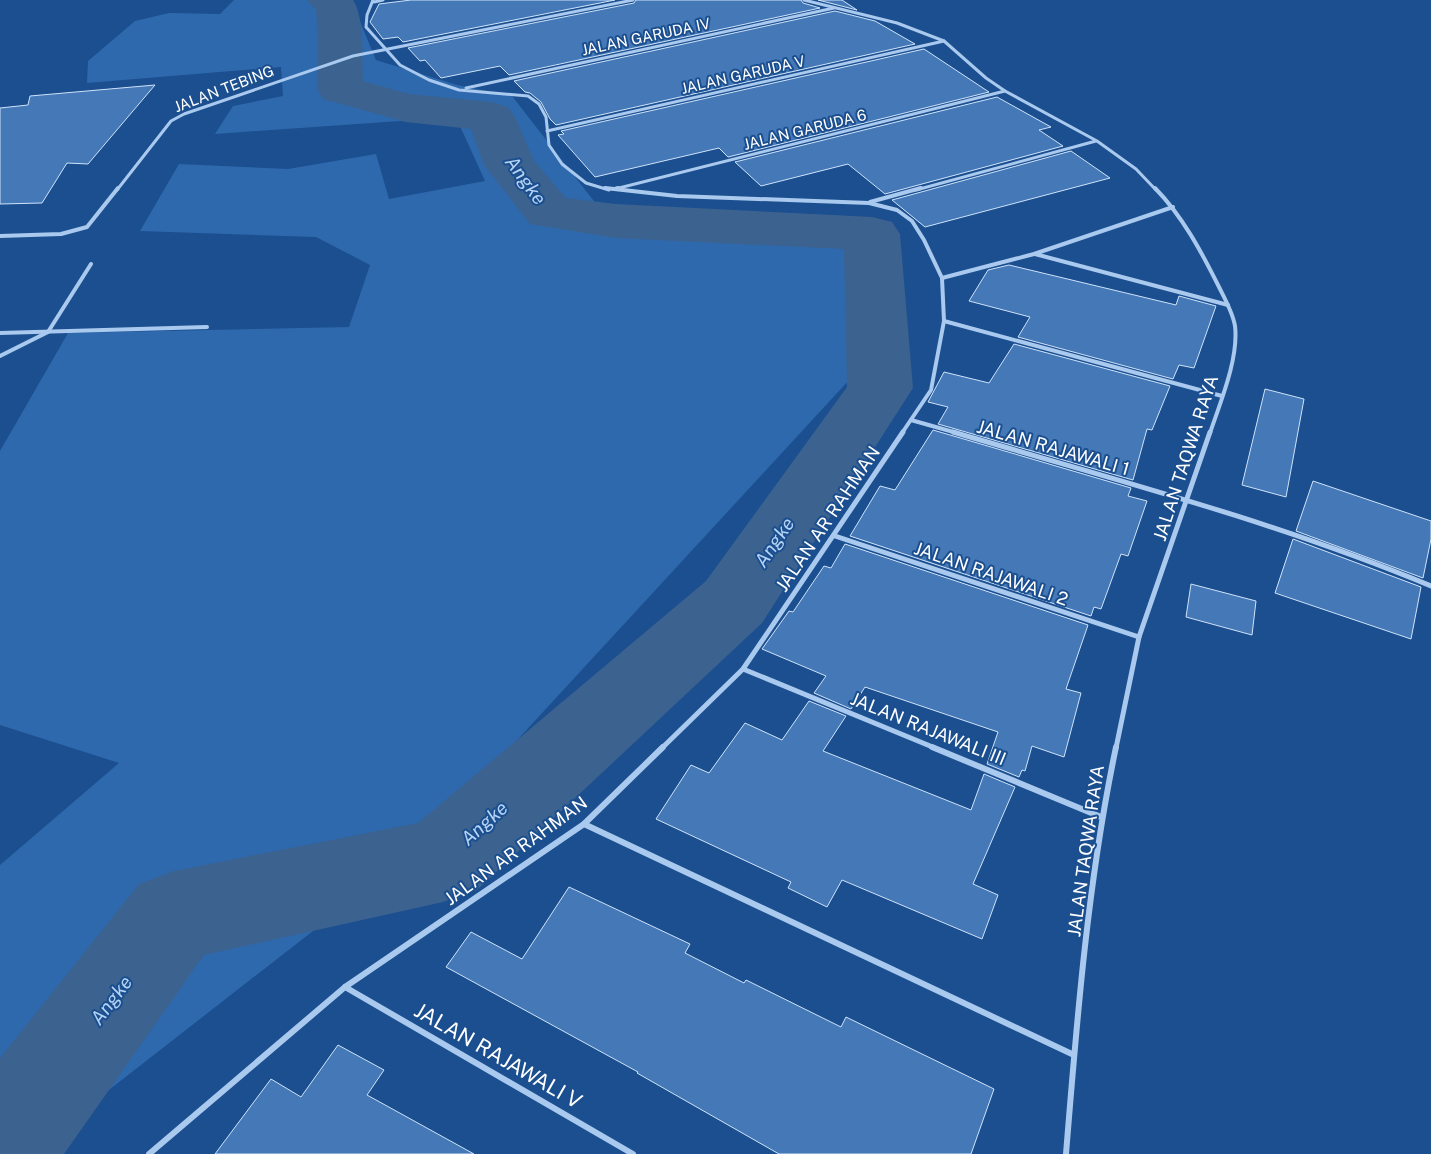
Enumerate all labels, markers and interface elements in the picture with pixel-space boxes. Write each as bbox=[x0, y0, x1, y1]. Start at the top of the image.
street label: JALAN GARUDA IV bbox=[580, 15, 712, 58]
street label: JALAN GARUDA V bbox=[679, 52, 806, 97]
street label: JALAN TEBING bbox=[172, 62, 276, 115]
street label: JALAN GARUDA 6 bbox=[742, 106, 868, 153]
water label: Angke bbox=[501, 151, 551, 209]
street label: JALAN TAQWA RAYA bbox=[1149, 372, 1222, 543]
street label: JALAN RAJAWALI 1 bbox=[974, 416, 1132, 479]
street label: JALAN AR RAHMAN bbox=[771, 442, 884, 595]
water label: Angke bbox=[750, 513, 798, 571]
street label: JALAN RAJAWALI 2 bbox=[911, 537, 1071, 610]
street label: JALAN RAJAWALI III bbox=[847, 688, 1009, 769]
street label: JALAN TAQWA RAYA bbox=[1063, 763, 1108, 938]
street label: JALAN AR RAHMAN bbox=[440, 792, 591, 909]
water label: Angke bbox=[456, 796, 512, 850]
water label: Angke bbox=[86, 971, 136, 1029]
street label: JALAN RAJAWALI V bbox=[410, 997, 586, 1114]

